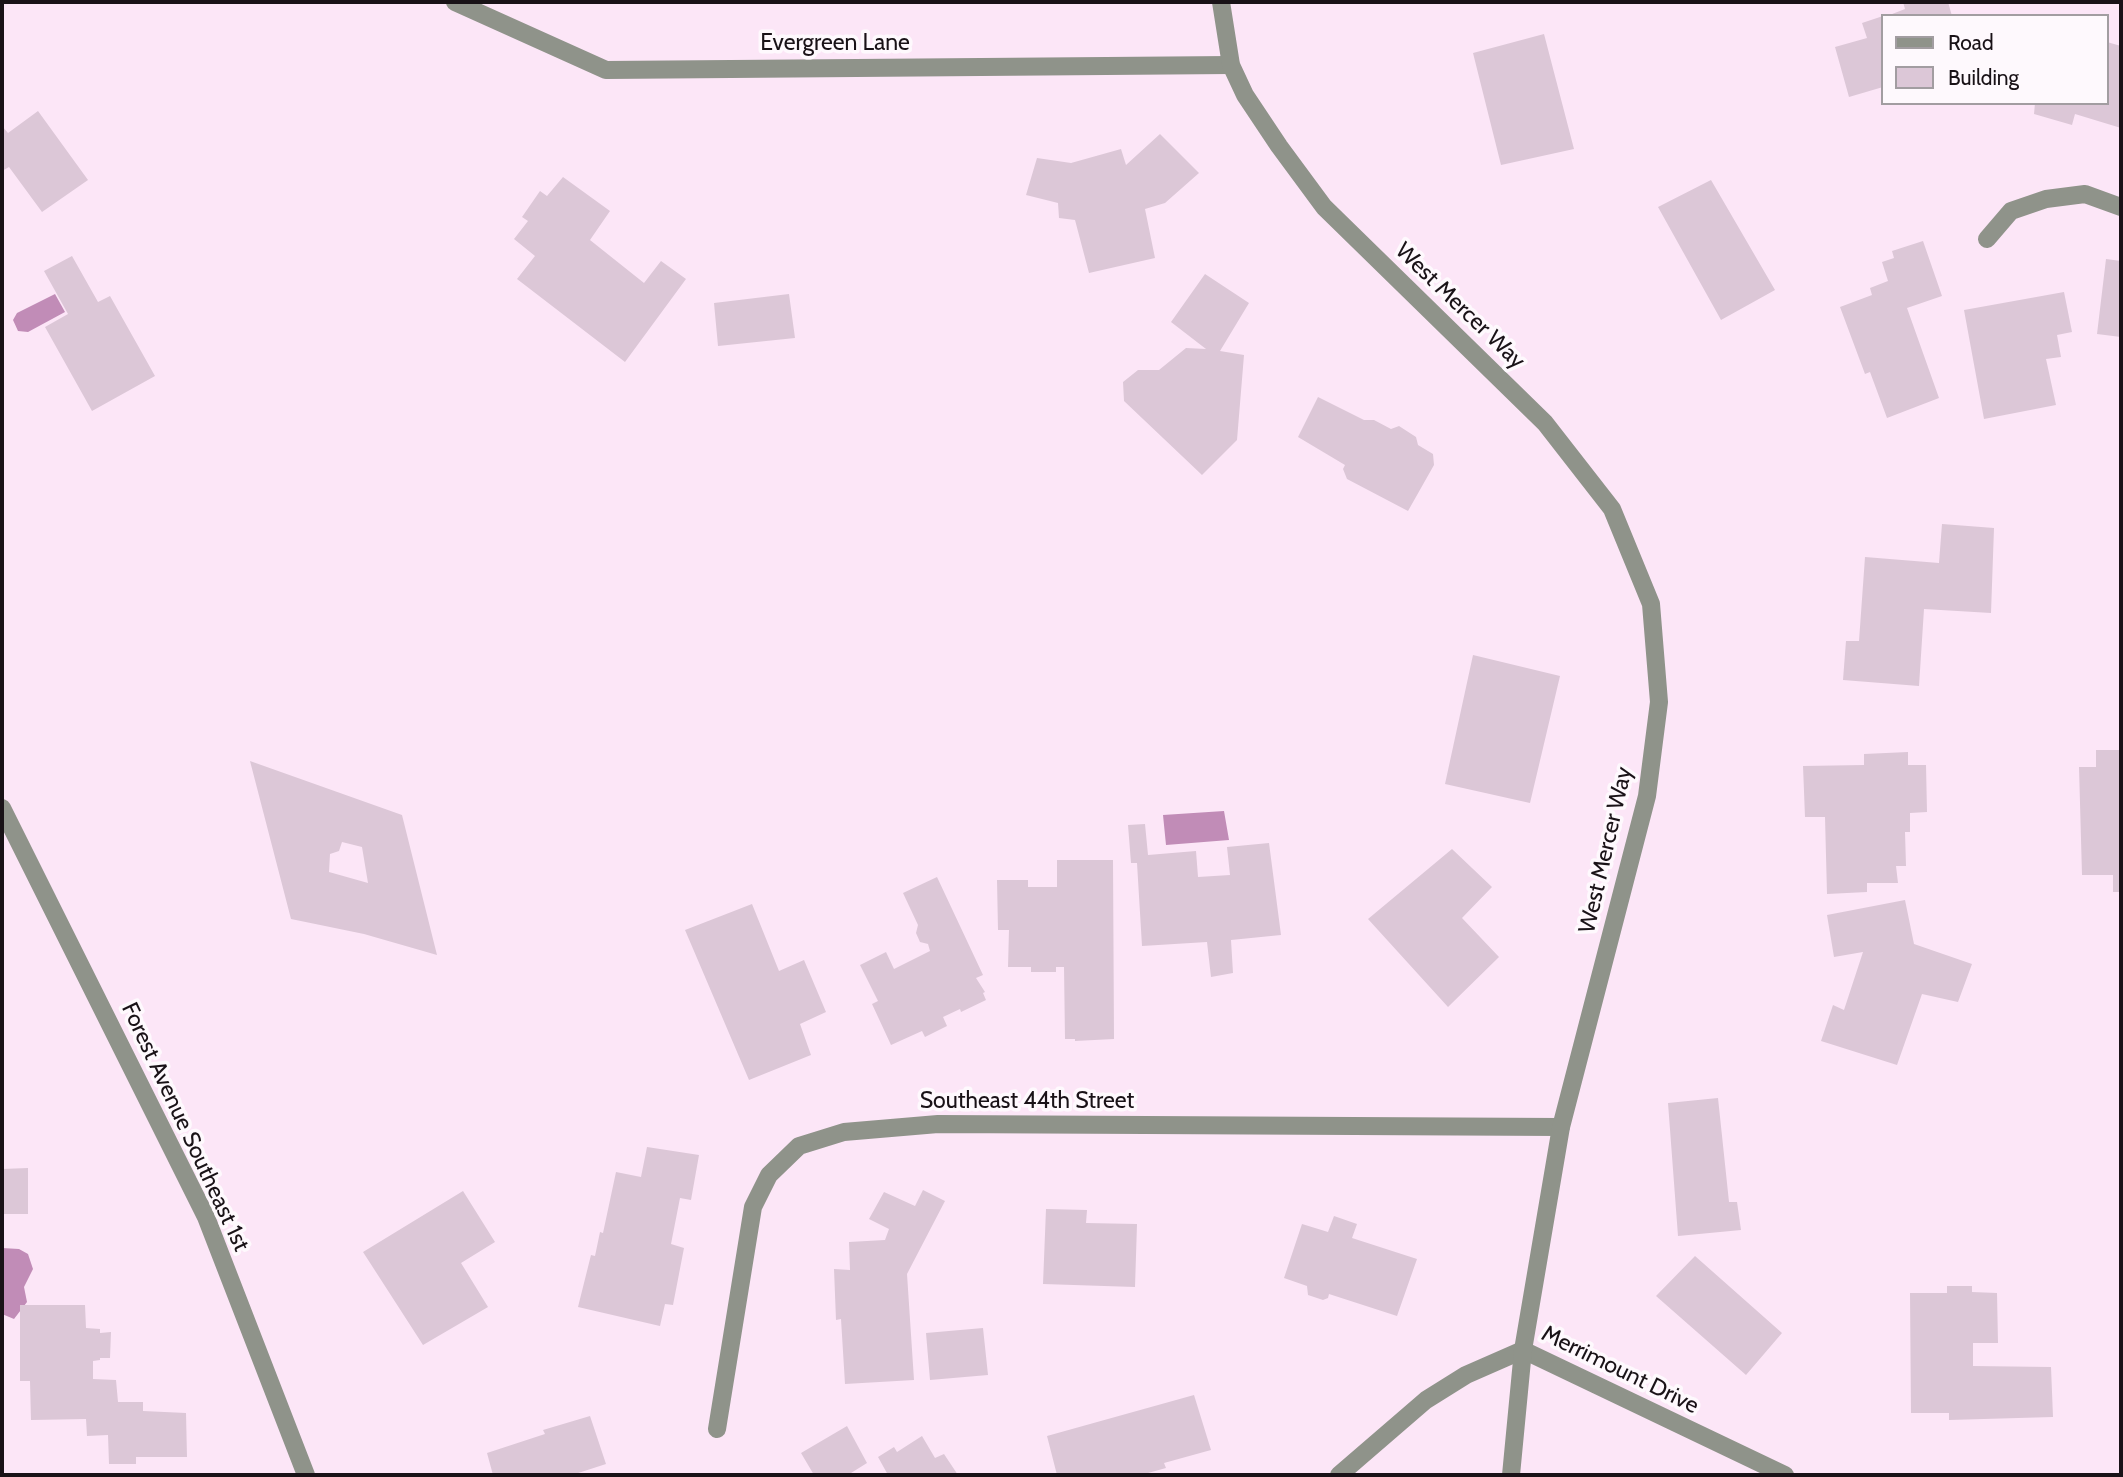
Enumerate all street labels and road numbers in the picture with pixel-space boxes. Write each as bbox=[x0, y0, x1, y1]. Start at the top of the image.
street label: Evergreen Lane bbox=[760, 29, 910, 57]
street label: West Mercer Way bbox=[1389, 237, 1531, 375]
street label: West Mercer Way bbox=[1573, 764, 1639, 936]
street label: Forest Avenue Southeast 1st bbox=[115, 998, 255, 1256]
street label: Southeast 44th Street bbox=[920, 1087, 1134, 1115]
street label: Merrimount Drive bbox=[1537, 1320, 1703, 1420]

